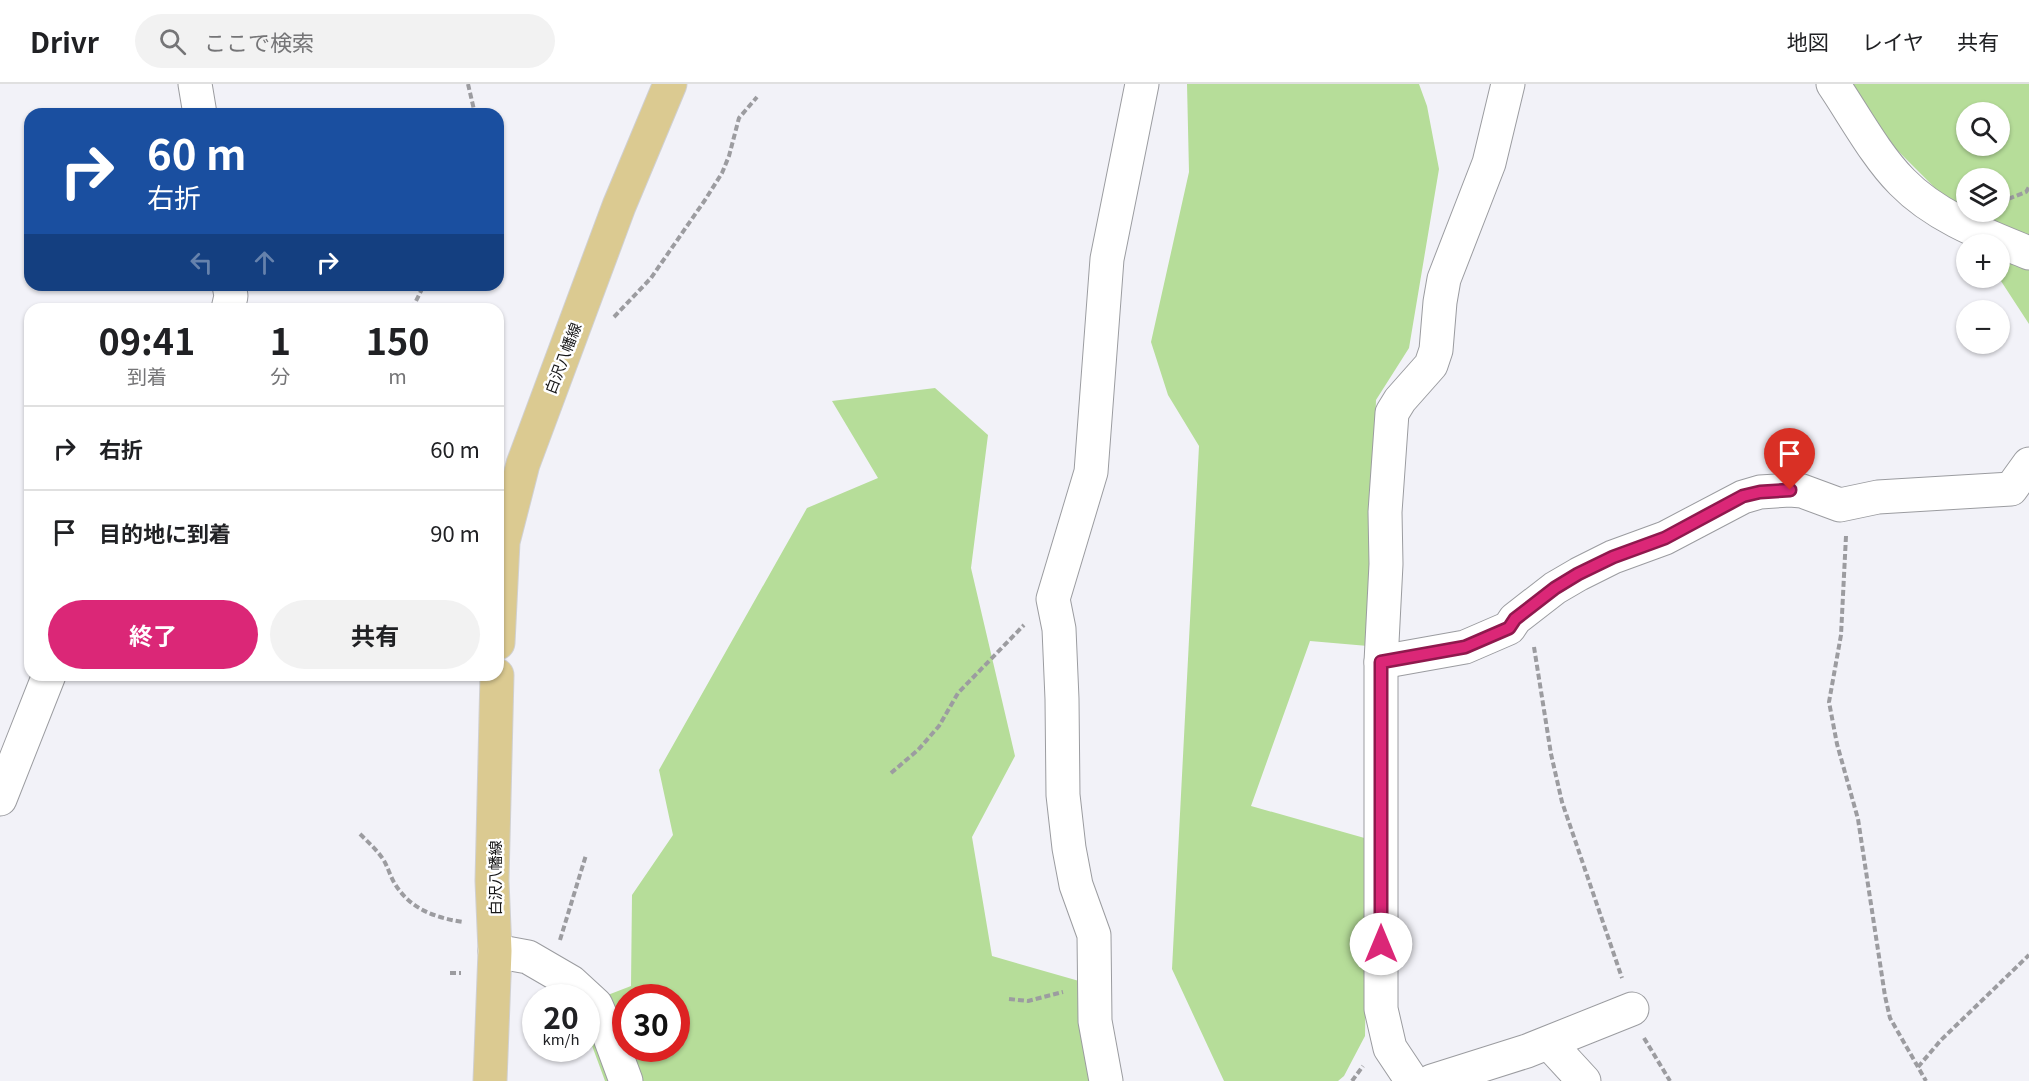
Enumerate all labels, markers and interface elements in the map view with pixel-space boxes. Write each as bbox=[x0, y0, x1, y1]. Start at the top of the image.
search box bbox=[135, 14, 555, 68]
text: Drivr bbox=[30, 21, 99, 61]
icon: search bbox=[156, 25, 189, 58]
text: ここで検索 bbox=[204, 25, 314, 57]
text: 地図 bbox=[1787, 26, 1829, 56]
text: レイヤ bbox=[1862, 26, 1924, 56]
text: 共有 bbox=[1957, 26, 1999, 56]
map controls bbox=[1956, 102, 2010, 354]
button: search bbox=[1956, 102, 2010, 156]
text: 60 m bbox=[147, 121, 247, 182]
icon: right bbox=[48, 132, 126, 210]
button: layers bbox=[1956, 168, 2010, 222]
text: 右折 bbox=[147, 177, 201, 216]
button: + bbox=[1956, 234, 2010, 288]
icon: left bbox=[185, 246, 218, 279]
icon: ahead bbox=[248, 246, 281, 279]
icon: right bbox=[311, 246, 344, 279]
button: − bbox=[1956, 300, 2010, 354]
text: 09:41 bbox=[99, 313, 195, 365]
text: 1 bbox=[270, 313, 291, 365]
text: 150 bbox=[366, 313, 429, 365]
street label: 白沢八幡線 bbox=[539, 319, 585, 397]
text: 到着 bbox=[127, 361, 167, 390]
text: 分 bbox=[270, 361, 290, 390]
text: m bbox=[388, 361, 407, 390]
pin bbox=[1764, 428, 1815, 490]
icon: right bbox=[48, 432, 81, 465]
text: 右折 bbox=[99, 432, 143, 464]
text: 60 m bbox=[430, 432, 480, 464]
icon: arrive bbox=[1773, 437, 1806, 470]
icon: arrive bbox=[48, 516, 81, 549]
text: 目的地に到着 bbox=[99, 516, 231, 548]
text: 90 m bbox=[430, 516, 480, 548]
button: 終了 bbox=[48, 600, 258, 669]
button: 共有 bbox=[270, 600, 480, 669]
street label: 白沢八幡線 bbox=[484, 840, 505, 916]
position arrow bbox=[1349, 912, 1413, 976]
speed limit sign: 30 bbox=[612, 984, 690, 1062]
text: 20 bbox=[543, 994, 579, 1038]
text: km/h bbox=[542, 1028, 580, 1049]

